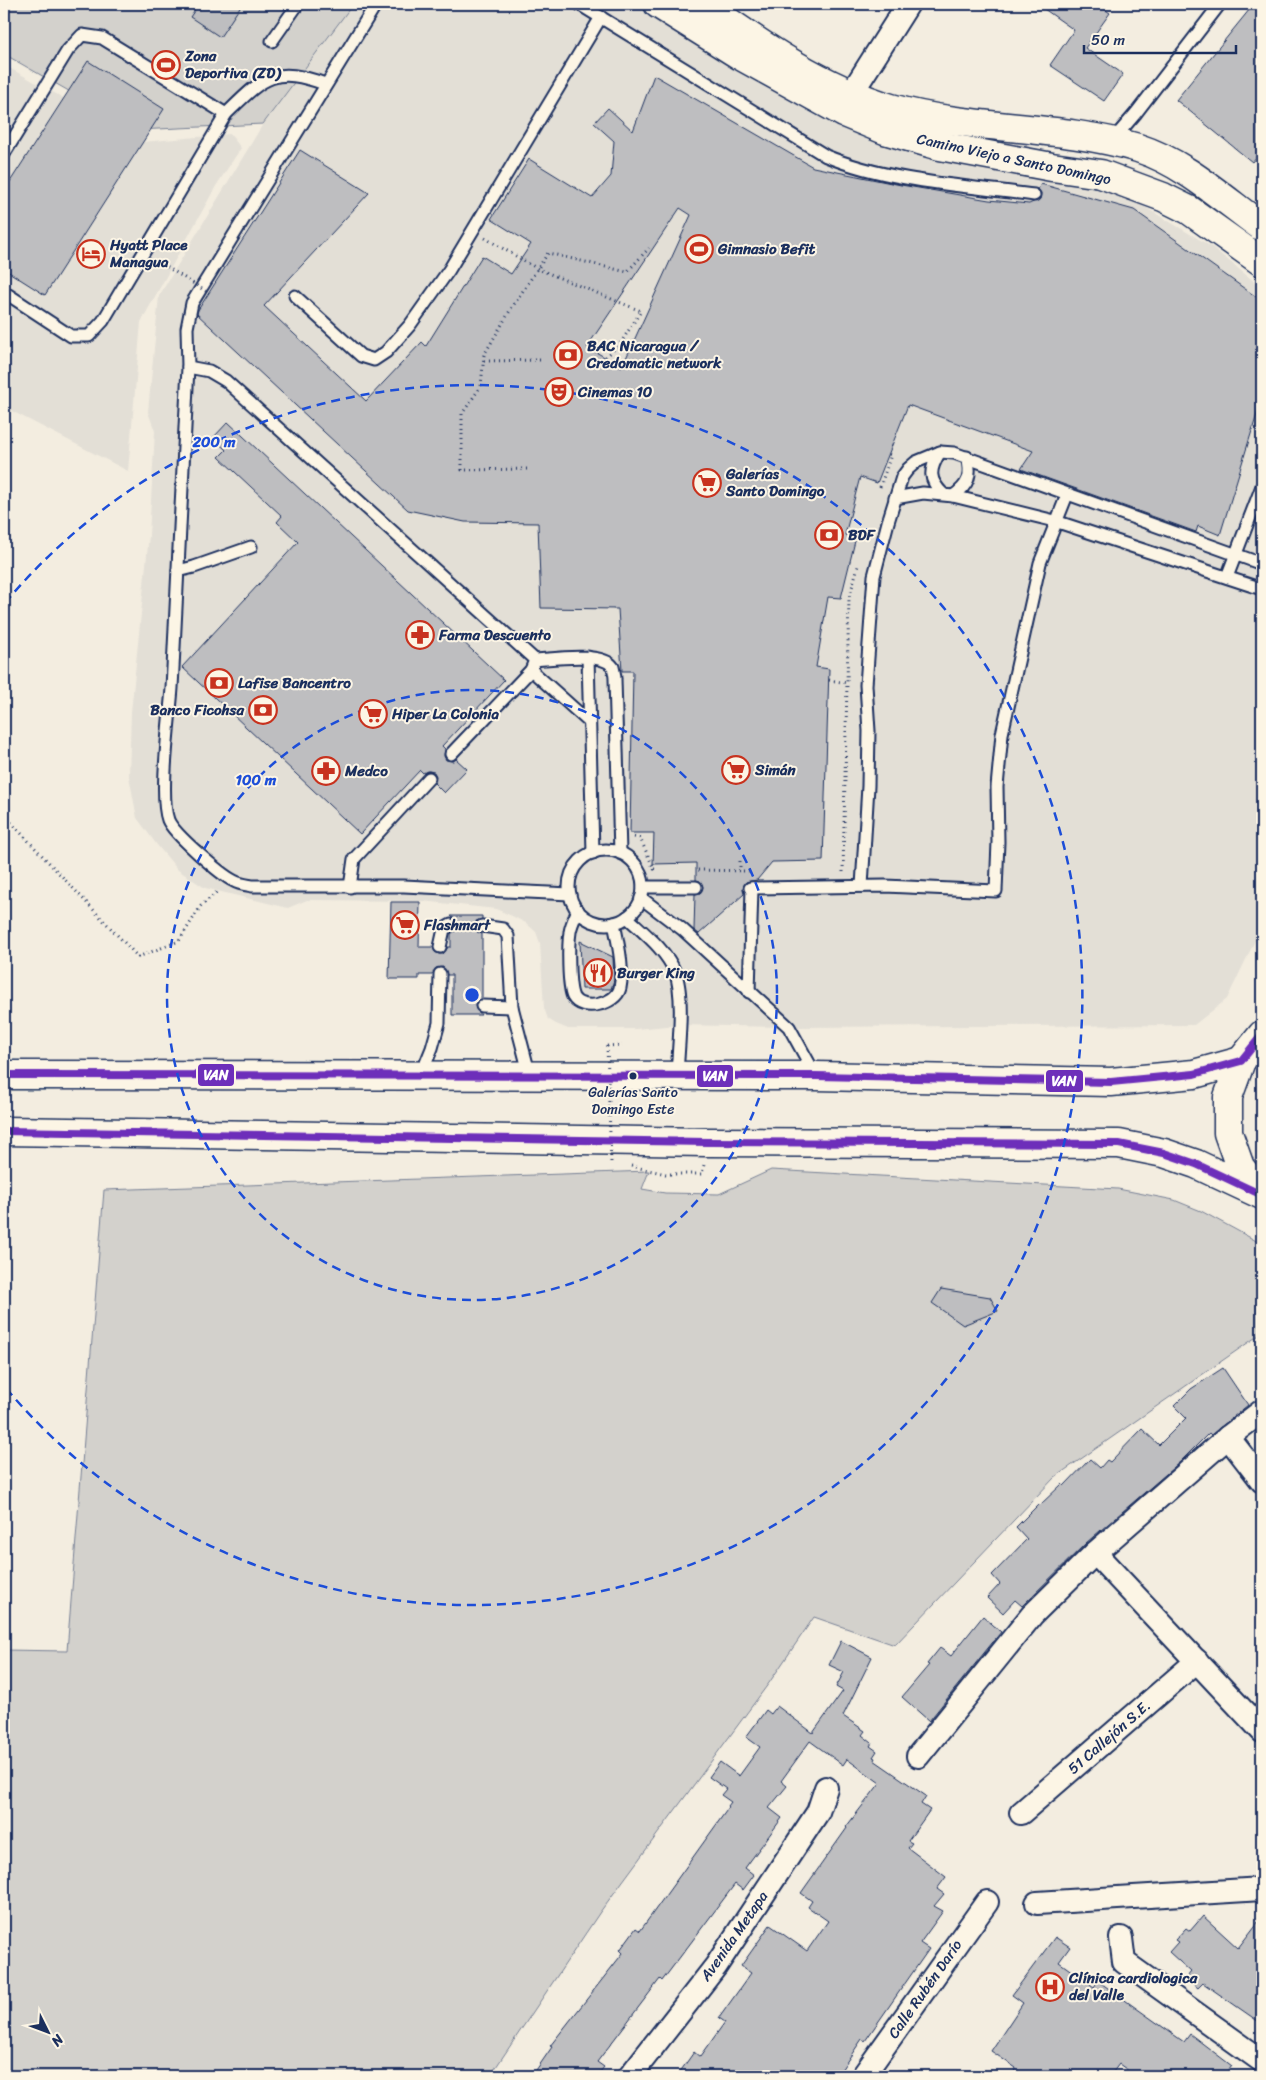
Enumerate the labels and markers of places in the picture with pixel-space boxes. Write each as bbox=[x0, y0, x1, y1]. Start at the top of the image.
place label: Zona Deportiva (ZD) bbox=[184, 43, 282, 86]
sports icon: Zona Deportiva (ZD) bbox=[151, 50, 181, 80]
place label: Hyatt Place Managua bbox=[109, 232, 188, 275]
sports icon: Gimnasio Befit bbox=[684, 234, 714, 264]
place label: Gimnasio Befit bbox=[717, 236, 816, 262]
hotel icon: Hyatt Place Managua bbox=[76, 239, 106, 269]
place label: BAC Nicaragua / Credomatic network bbox=[586, 333, 722, 376]
bank icon: BAC Nicaragua / Credomatic network bbox=[553, 340, 583, 370]
theatre icon: Cinemas 10 bbox=[544, 377, 574, 407]
place label: Cinemas 10 bbox=[577, 379, 653, 405]
place label: Galerías Santo Domingo bbox=[725, 461, 825, 504]
supermarket icon: Galerías Santo Domingo bbox=[692, 468, 722, 498]
bank icon: BDF bbox=[814, 520, 844, 550]
place label: BDF bbox=[848, 522, 876, 548]
pharmacy icon: Farma Descuento bbox=[405, 620, 435, 650]
place label: Farma Descuento bbox=[438, 622, 552, 648]
bank icon: Lafise Bancentro bbox=[204, 668, 234, 698]
place label: Lafise Bancentro bbox=[238, 670, 351, 696]
bank icon: Banco Ficohsa bbox=[248, 695, 278, 725]
place label: Banco Ficohsa bbox=[150, 697, 244, 723]
supermarket icon: Hiper La Colonia bbox=[358, 699, 388, 729]
place label: Hiper La Colonia bbox=[391, 701, 500, 727]
supermarket icon: Simán bbox=[721, 755, 751, 785]
pharmacy icon: Medco bbox=[311, 756, 341, 786]
place label: Simán bbox=[754, 757, 797, 783]
place label: Medco bbox=[344, 758, 388, 784]
supermarket icon: Flashmart bbox=[390, 910, 420, 940]
place label: Flashmart bbox=[423, 912, 491, 938]
restaurant icon: Burger King bbox=[583, 958, 613, 988]
place label: Burger King bbox=[617, 960, 695, 986]
centre of rings bbox=[463, 986, 481, 1004]
marker: Galerías Santo Domingo Este bbox=[628, 1071, 638, 1081]
place label: Galerías Santo Domingo Este bbox=[588, 1080, 678, 1122]
place label: Clínica cardiologica del Valle bbox=[1068, 1965, 1198, 2008]
hospital icon: Clínica cardiologica del Valle bbox=[1035, 1972, 1065, 2002]

